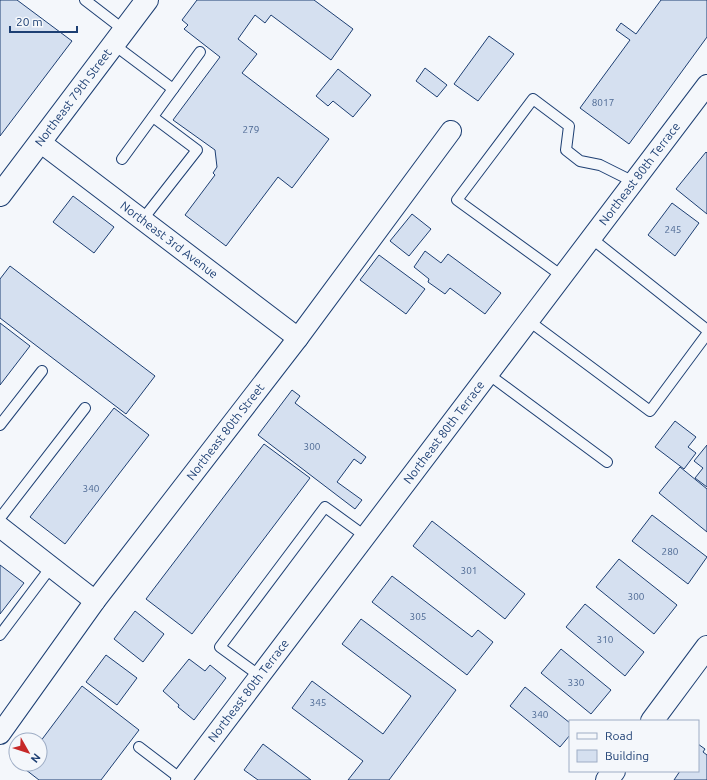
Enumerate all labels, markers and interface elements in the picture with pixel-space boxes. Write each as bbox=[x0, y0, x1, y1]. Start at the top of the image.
scale bar bbox=[10, 8, 77, 34]
text: 20 m bbox=[16, 15, 43, 28]
street label: Northeast 79th Street bbox=[32, 46, 114, 149]
house number: 8017 bbox=[592, 97, 614, 108]
street label: Northeast 80th Terrace bbox=[596, 120, 682, 228]
house number: 279 bbox=[243, 124, 259, 135]
street label: Northeast 3rd Avenue bbox=[118, 198, 221, 281]
house number: 245 bbox=[665, 224, 681, 235]
street label: Northeast 80th Terrace bbox=[401, 378, 487, 486]
street label: Northeast 80th Street bbox=[184, 380, 267, 483]
house number: 300 bbox=[304, 441, 321, 452]
house number: 340 bbox=[83, 483, 100, 494]
house number: 280 bbox=[662, 546, 679, 557]
house number: 301 bbox=[461, 565, 477, 576]
house number: 300 bbox=[628, 591, 645, 602]
house number: 305 bbox=[410, 611, 426, 622]
house number: 310 bbox=[597, 634, 614, 645]
street label: Northeast 80th Terrace bbox=[205, 637, 291, 744]
house number: 330 bbox=[568, 677, 585, 688]
house number: 345 bbox=[310, 697, 326, 708]
house number: 340 bbox=[532, 709, 549, 720]
legend bbox=[569, 720, 699, 772]
text: Road bbox=[605, 729, 633, 742]
north arrow bbox=[8, 732, 48, 772]
text: Building bbox=[605, 749, 649, 762]
text: N bbox=[29, 751, 43, 765]

